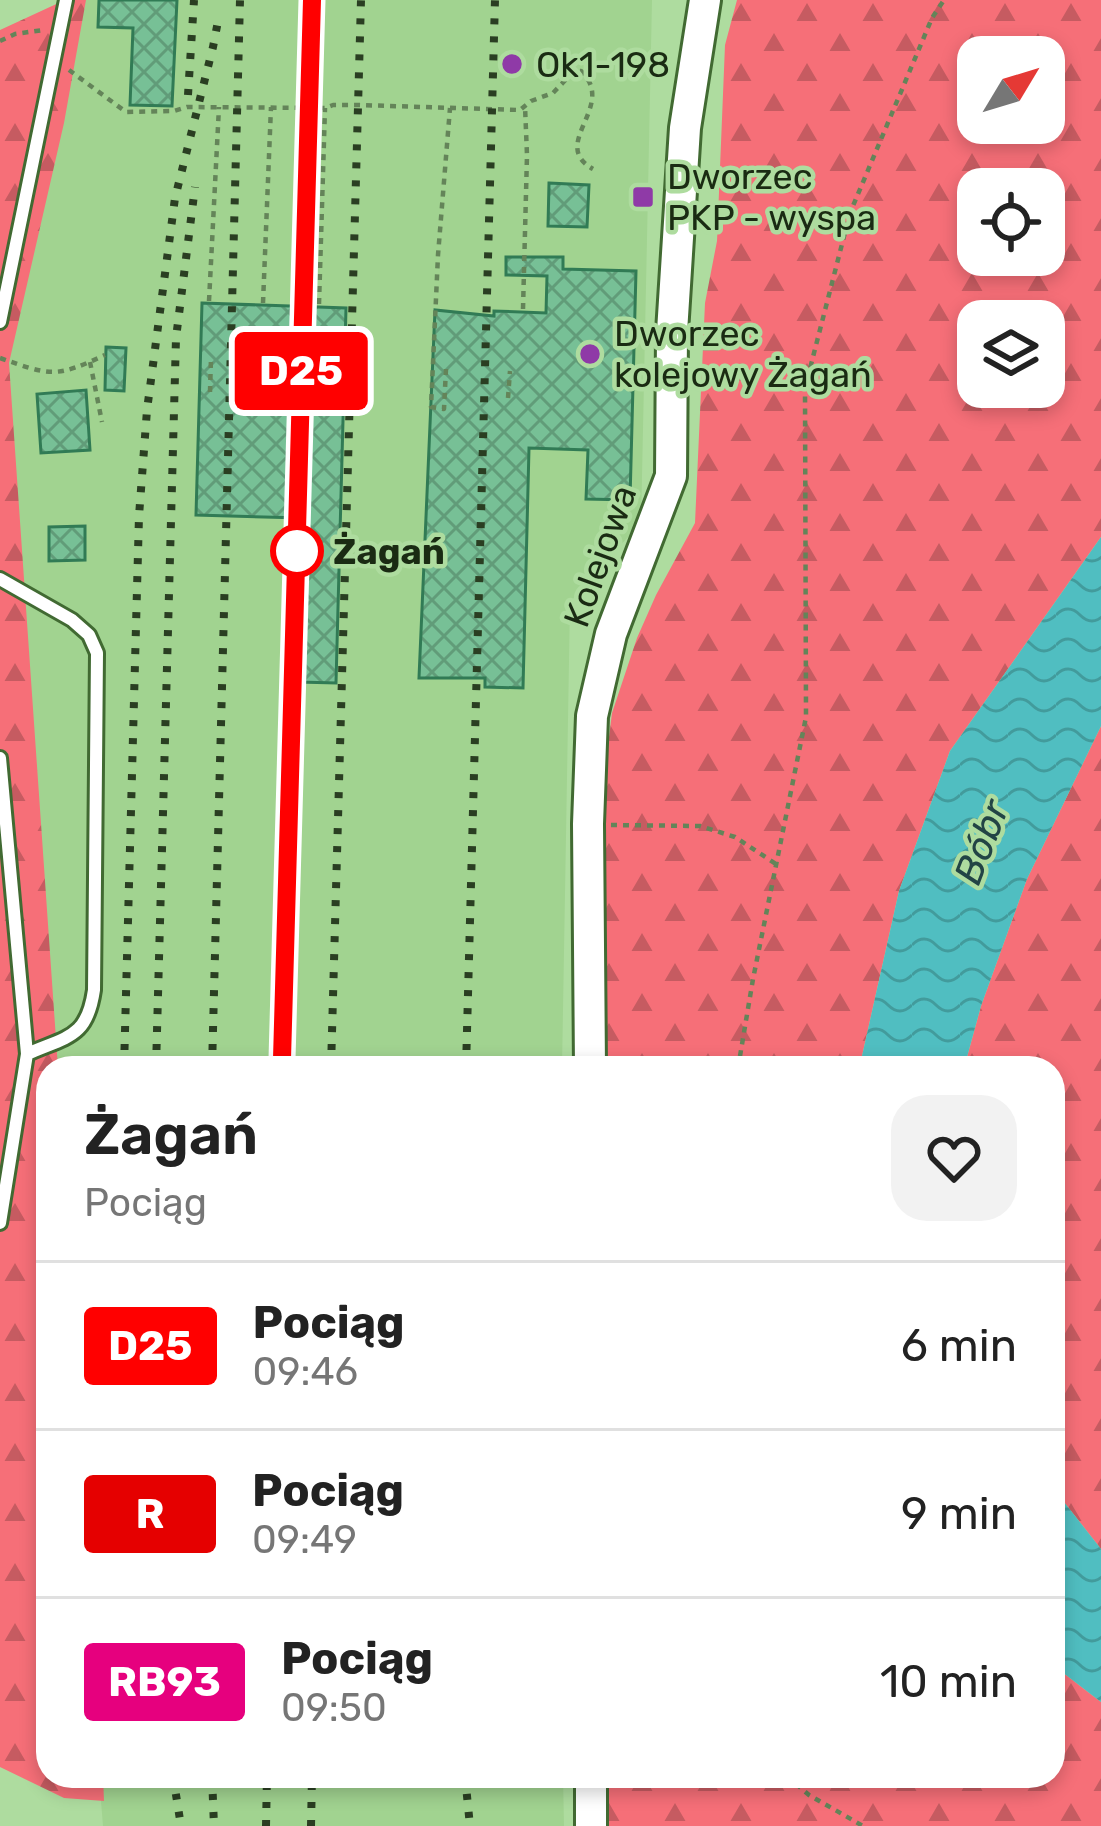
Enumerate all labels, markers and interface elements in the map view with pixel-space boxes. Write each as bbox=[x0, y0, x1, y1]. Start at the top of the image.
north arrow bbox=[957, 36, 1065, 144]
map controls bbox=[957, 36, 1065, 408]
place label: Ok1-198 bbox=[536, 43, 670, 86]
marker: Ok1-198 bbox=[499, 51, 525, 77]
place label: Dworzec PKP - wyspa bbox=[667, 155, 876, 239]
button: locate bbox=[957, 168, 1065, 276]
marker: Dworzec PKP - wyspa bbox=[630, 184, 656, 210]
button: layers bbox=[957, 300, 1065, 408]
place label: Dworzec kolejowy Żagań bbox=[614, 312, 872, 396]
line badge: D25 bbox=[232, 332, 370, 410]
marker: Dworzec kolejowy Żagań bbox=[577, 341, 603, 367]
text: D25 bbox=[259, 346, 343, 396]
street label: Kolejowa bbox=[555, 479, 645, 633]
marker: Żagań bbox=[272, 526, 322, 576]
place label: Żagań bbox=[333, 530, 445, 573]
water label: Bóbr bbox=[945, 791, 1020, 891]
button: heart bbox=[891, 1095, 1017, 1221]
text: Żagań bbox=[84, 1101, 258, 1168]
text: Pociąg bbox=[84, 1180, 207, 1226]
text: Pociąg bbox=[253, 1296, 405, 1349]
text: 6 min bbox=[901, 1319, 1017, 1372]
text: D25 bbox=[108, 1321, 193, 1371]
text: 09:46 bbox=[253, 1349, 358, 1395]
text: Pociąg bbox=[252, 1464, 404, 1517]
text: 9 min bbox=[901, 1487, 1017, 1540]
text: R bbox=[135, 1489, 165, 1539]
text: 09:49 bbox=[252, 1517, 357, 1563]
text: Pociąg bbox=[281, 1632, 433, 1685]
text: 10 min bbox=[880, 1655, 1017, 1708]
text: RB93 bbox=[108, 1657, 221, 1707]
text: 09:50 bbox=[281, 1685, 387, 1731]

